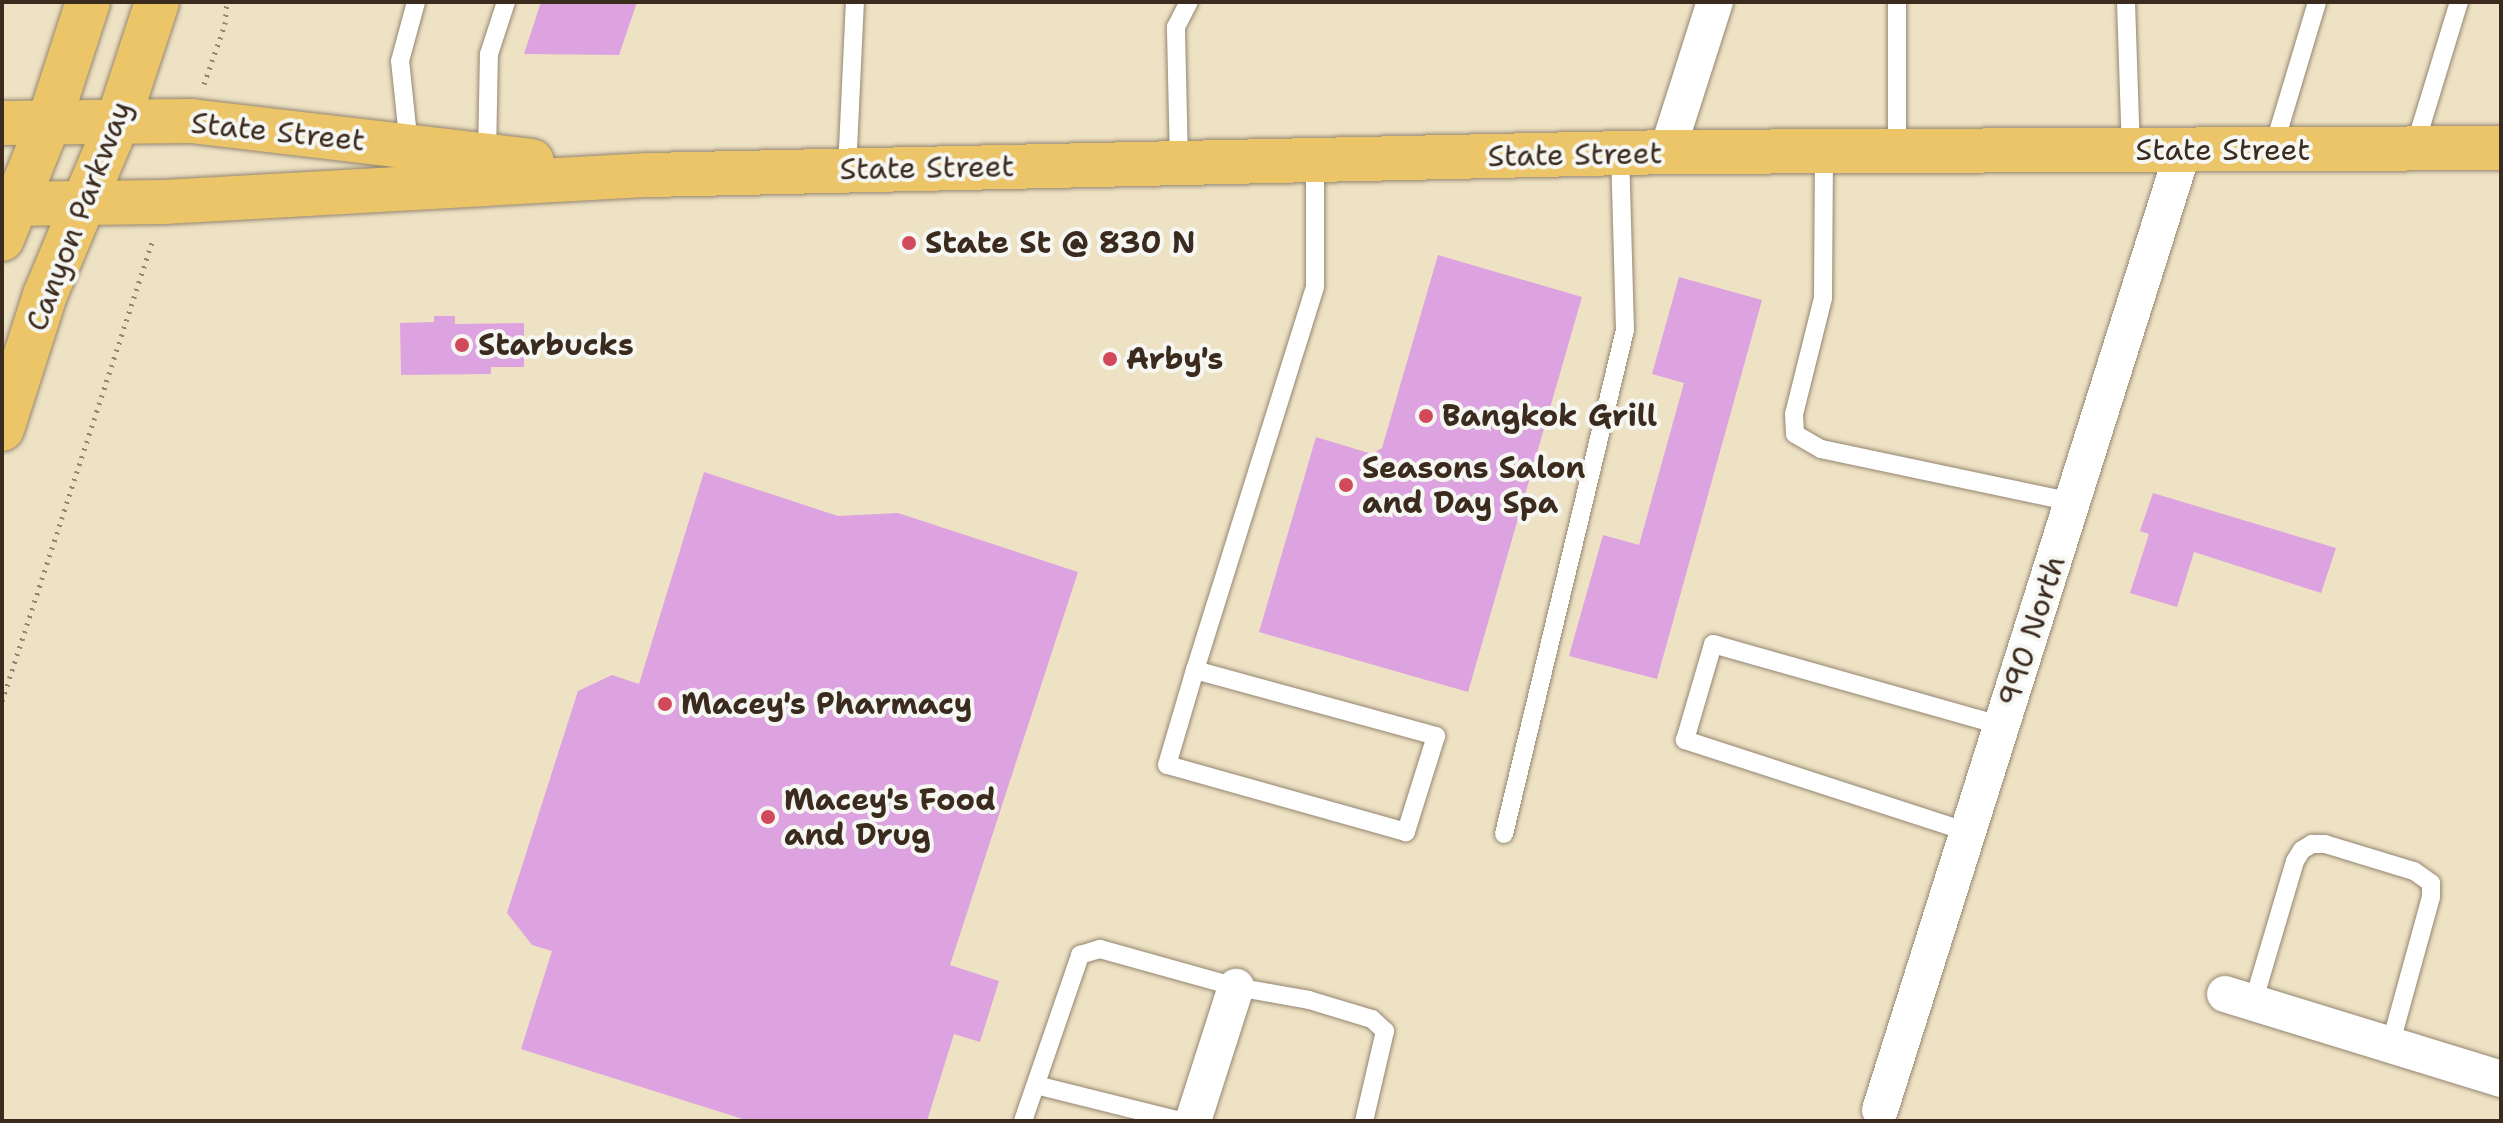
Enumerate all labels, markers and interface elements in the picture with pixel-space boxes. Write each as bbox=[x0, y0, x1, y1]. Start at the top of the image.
street label: Canyon Parkway bbox=[19, 96, 139, 336]
street label: State Street bbox=[189, 105, 367, 159]
street label: State Street bbox=[2136, 132, 2310, 168]
street label: State Street bbox=[1487, 135, 1663, 175]
street label: State Street bbox=[839, 148, 1015, 188]
place label: State St @ 830 N bbox=[925, 225, 1196, 261]
marker: State St @ 830 N bbox=[900, 234, 918, 252]
place label: Starbucks bbox=[478, 327, 634, 363]
marker: Starbucks bbox=[453, 336, 471, 354]
place label: Arby's bbox=[1126, 341, 1223, 377]
marker: Arby's bbox=[1101, 350, 1119, 368]
place label: Bangkok Grill bbox=[1442, 398, 1657, 434]
marker: Bangkok Grill bbox=[1417, 407, 1435, 425]
place label: Seasons Salon and Day Spa bbox=[1362, 450, 1585, 520]
marker: Seasons Salon and Day Spa bbox=[1337, 476, 1355, 494]
street label: 990 North bbox=[1991, 551, 2073, 711]
place label: Macey's Pharmacy bbox=[681, 686, 972, 722]
marker: Macey's Pharmacy bbox=[656, 695, 674, 713]
place label: Macey's Food and Drug bbox=[784, 782, 996, 852]
marker: Macey's Food and Drug bbox=[759, 808, 777, 826]

